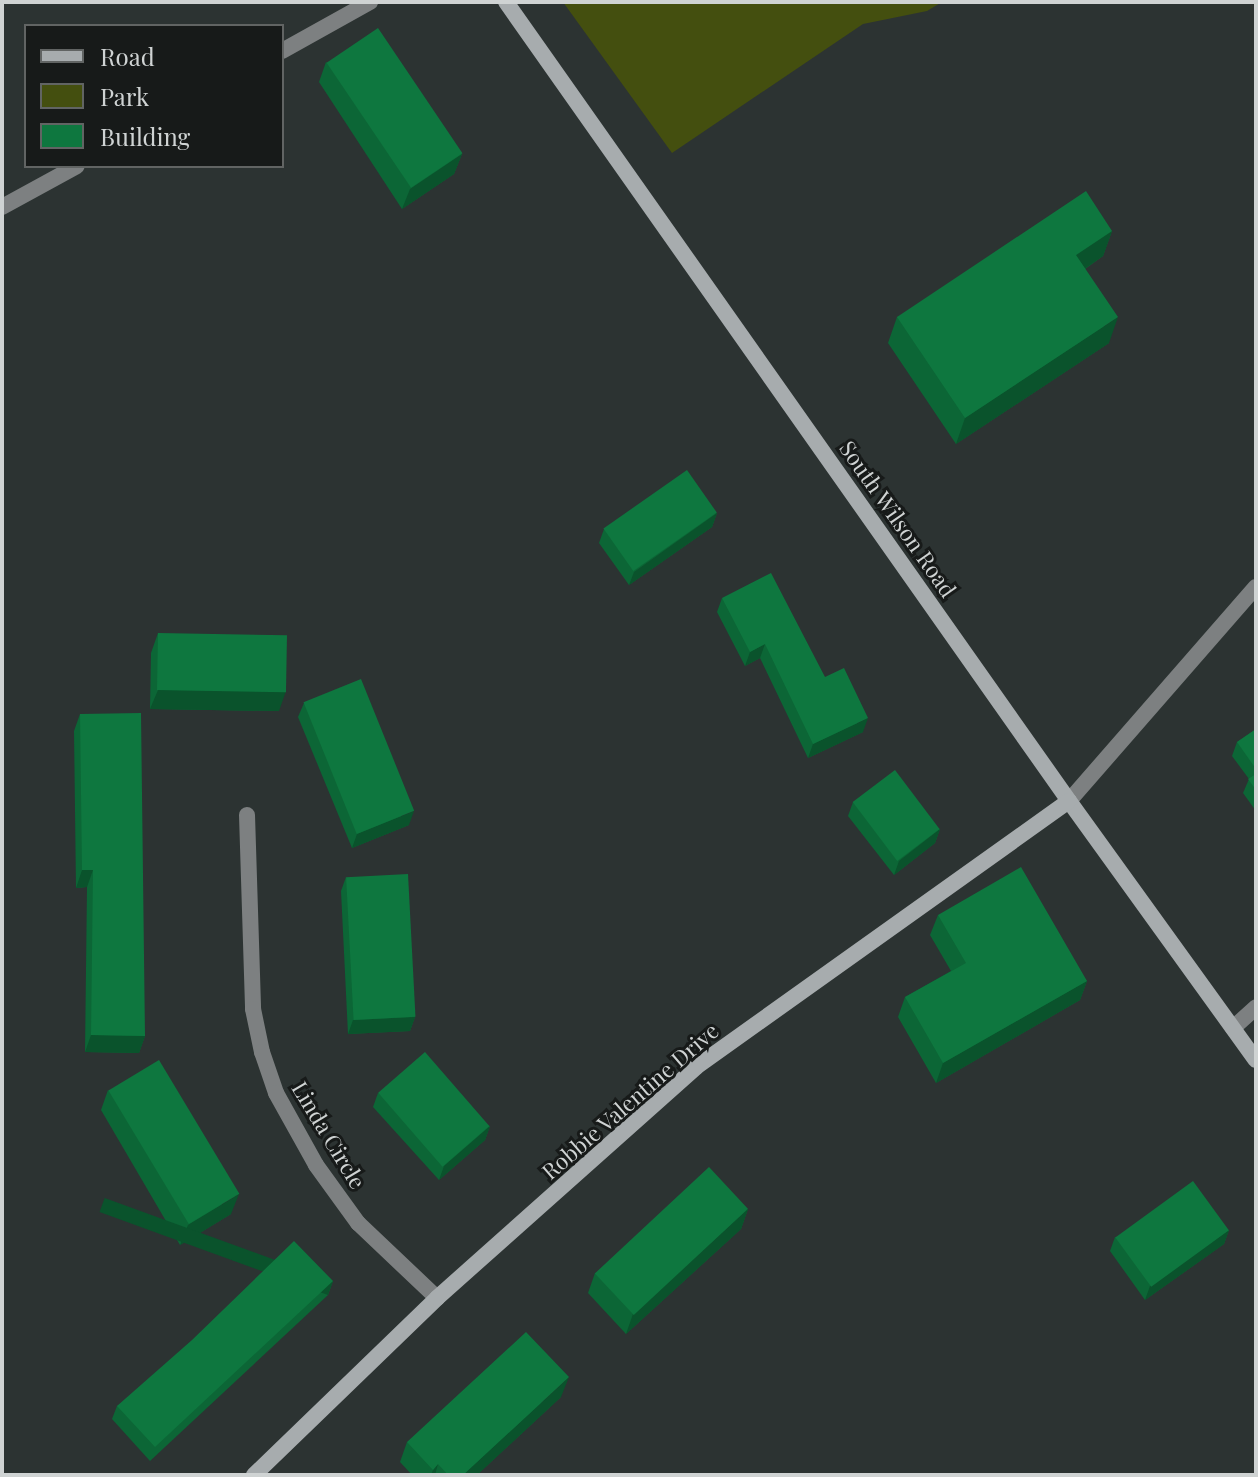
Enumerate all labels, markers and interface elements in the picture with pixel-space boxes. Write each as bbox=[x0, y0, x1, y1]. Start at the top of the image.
legend bbox=[24, 24, 284, 168]
text: Road bbox=[100, 40, 155, 72]
text: Park bbox=[100, 80, 149, 112]
text: Building bbox=[100, 120, 190, 152]
street label: South Wilson Road bbox=[834, 435, 962, 603]
street label: Robbie Valentine Drive bbox=[536, 1017, 724, 1185]
street label: Linda Circle bbox=[287, 1077, 371, 1193]

